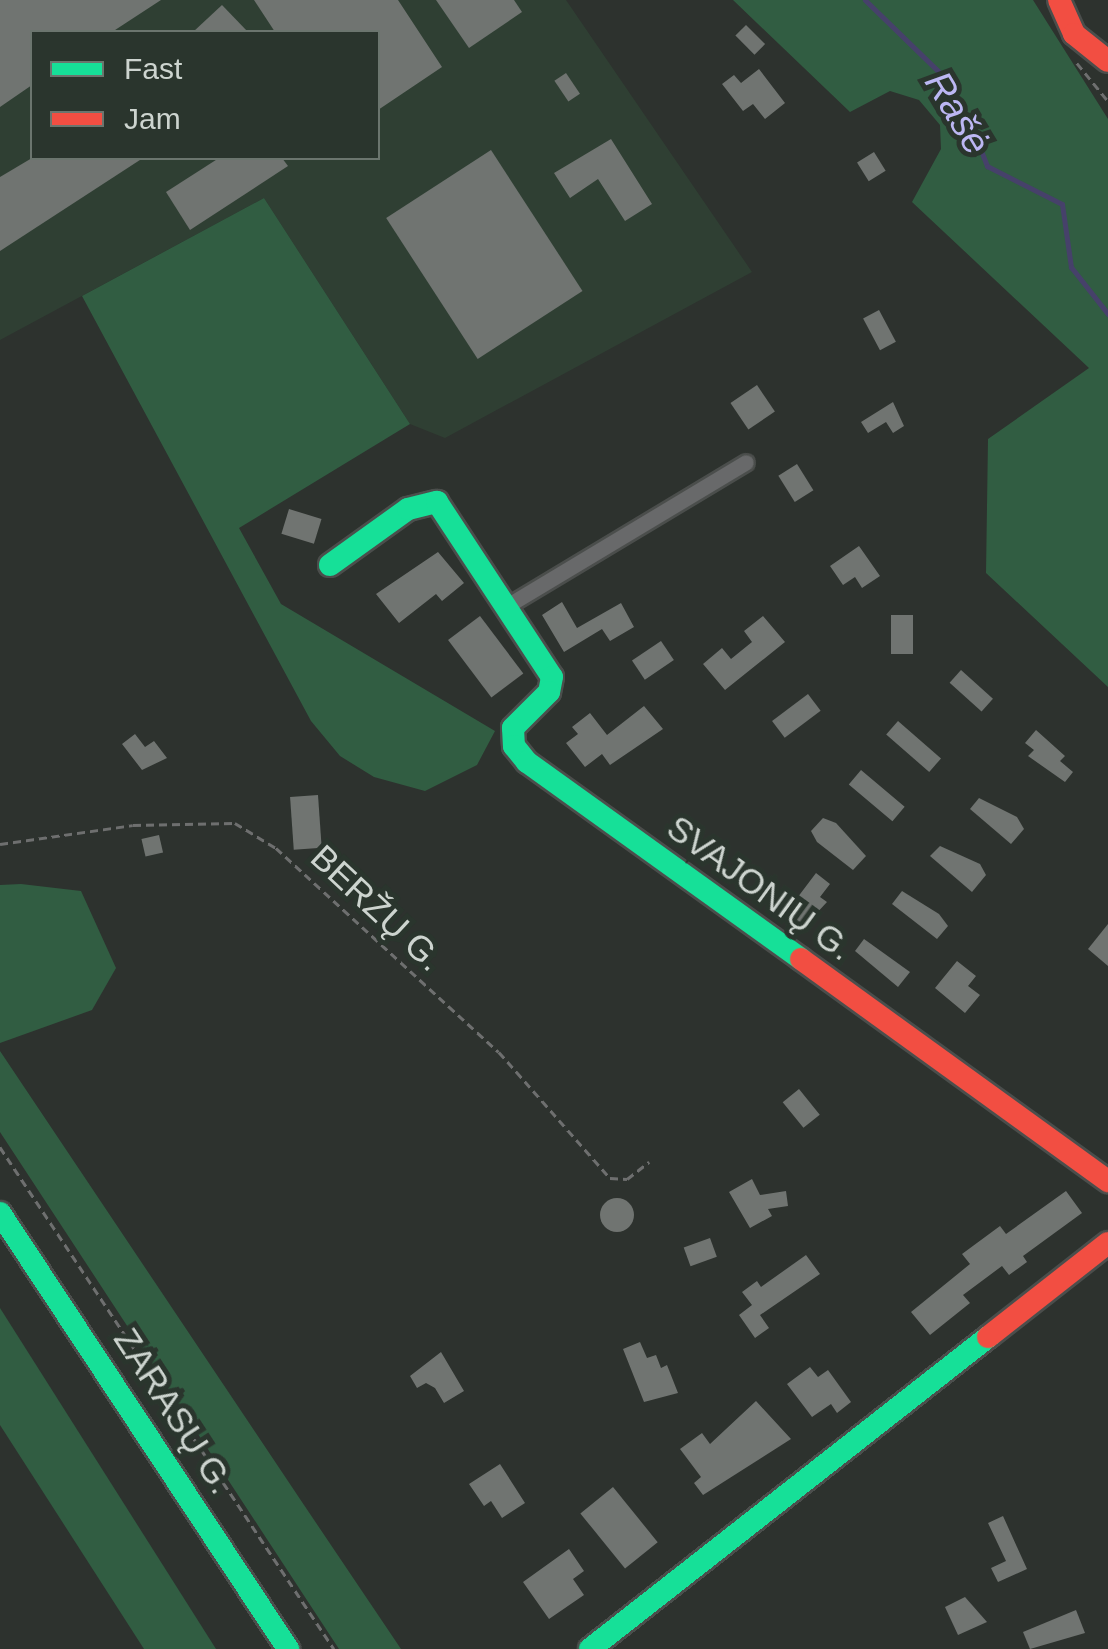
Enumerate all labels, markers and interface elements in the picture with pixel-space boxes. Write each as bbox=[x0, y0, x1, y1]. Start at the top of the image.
legend bbox=[30, 30, 380, 160]
text: Fast bbox=[124, 52, 182, 85]
water label: Rašė bbox=[915, 63, 999, 163]
text: Jam bbox=[124, 102, 181, 135]
street label: SVAJONIŲ G. bbox=[659, 807, 861, 969]
street label: BERŽŲ G. bbox=[302, 836, 452, 980]
street label: ZARASŲ G. bbox=[105, 1320, 243, 1502]

